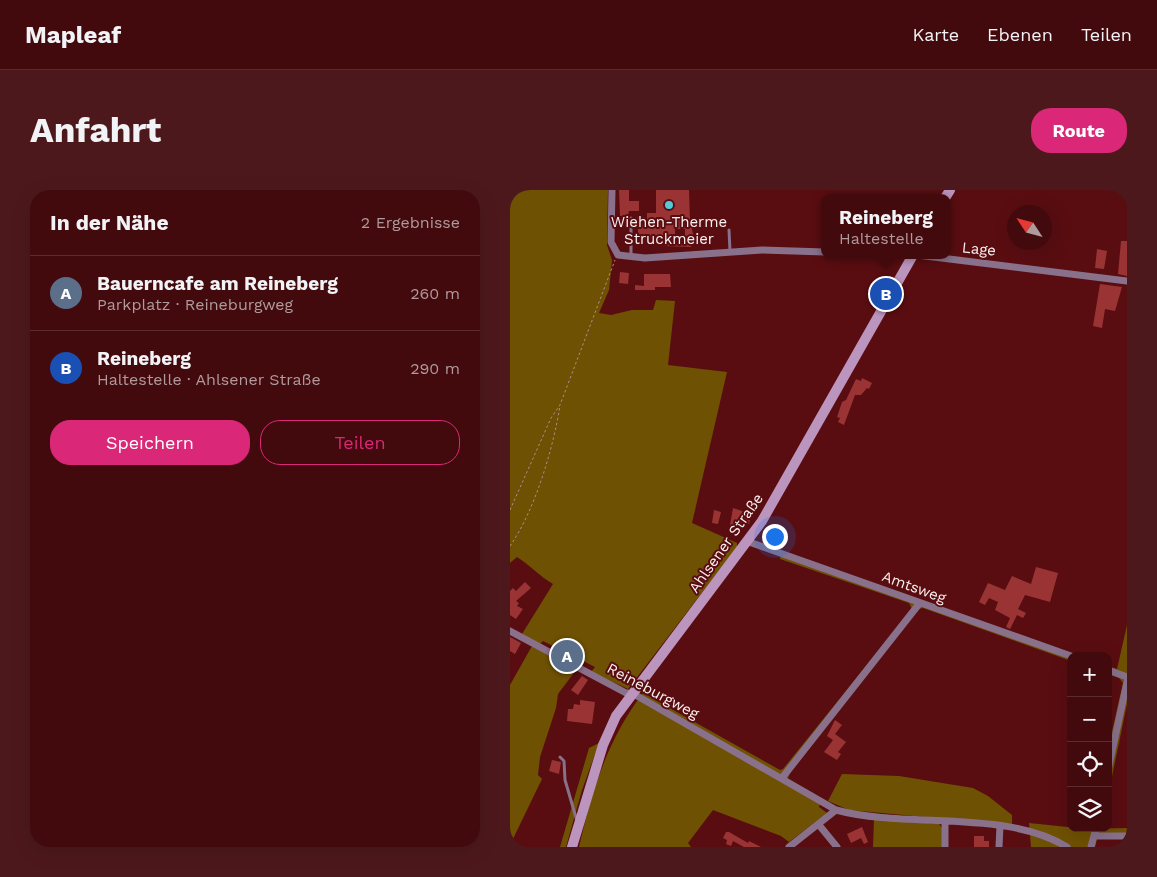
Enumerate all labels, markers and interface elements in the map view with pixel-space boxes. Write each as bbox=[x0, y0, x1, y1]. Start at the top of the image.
text: Mapleaf bbox=[25, 21, 121, 49]
text: Karte bbox=[913, 24, 959, 45]
text: Ebenen bbox=[987, 24, 1053, 45]
text: Teilen bbox=[1081, 24, 1132, 45]
button: Route bbox=[1031, 108, 1127, 153]
text: Anfahrt bbox=[30, 109, 161, 151]
popup bbox=[821, 194, 951, 259]
marker: Wiehen-Therme Struckmeier bbox=[663, 199, 675, 211]
north arrow bbox=[1007, 205, 1052, 250]
text: Reineberg bbox=[839, 206, 933, 229]
text: In der Nähe bbox=[50, 210, 169, 235]
text: 2 Ergebnisse bbox=[361, 213, 460, 232]
place label: Wiehen-Therme Struckmeier bbox=[611, 213, 727, 248]
text: Haltestelle bbox=[839, 229, 924, 248]
street label: Lage bbox=[961, 238, 997, 260]
text: Bauerncafe am Reineberg bbox=[97, 272, 338, 295]
pin: B bbox=[870, 275, 902, 313]
text: A bbox=[61, 284, 71, 303]
text: 260 m bbox=[410, 284, 460, 303]
text: Parkplatz · Reineburgweg bbox=[97, 295, 293, 314]
text: Reineberg bbox=[97, 347, 191, 370]
text: B bbox=[61, 359, 71, 378]
text: 290 m bbox=[410, 359, 460, 378]
text: Haltestelle · Ahlsener Straße bbox=[97, 370, 321, 389]
button: Speichern bbox=[50, 420, 250, 465]
button: Teilen bbox=[260, 420, 460, 465]
street label: Ahlsener Straße bbox=[685, 490, 767, 596]
your location bbox=[762, 524, 788, 550]
street label: Amtsweg bbox=[880, 567, 948, 607]
pin: A bbox=[551, 637, 583, 675]
map controls bbox=[1067, 652, 1112, 832]
button: + bbox=[1067, 652, 1112, 697]
street label: Reineburgweg bbox=[604, 659, 702, 723]
button: − bbox=[1067, 697, 1112, 742]
button: locate bbox=[1067, 742, 1112, 787]
button: layers bbox=[1067, 787, 1112, 832]

